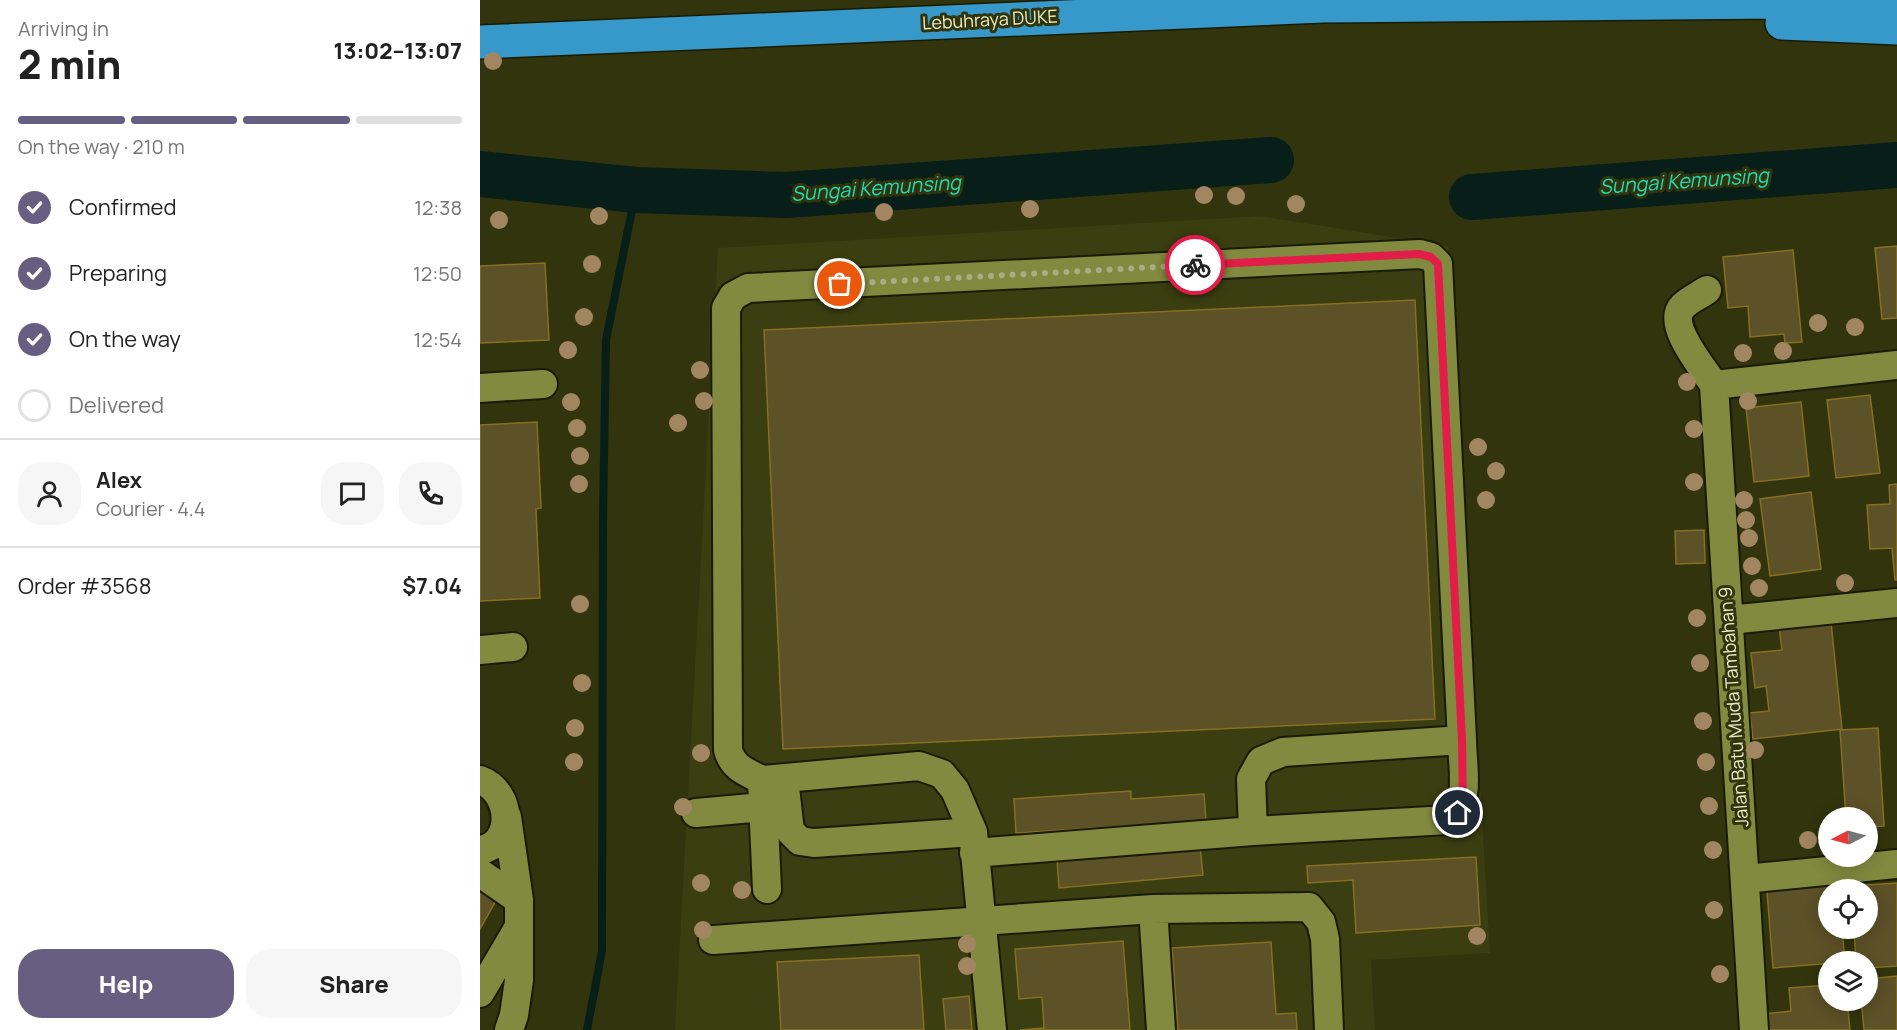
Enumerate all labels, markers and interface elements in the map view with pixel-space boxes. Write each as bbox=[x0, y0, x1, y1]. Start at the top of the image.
street label: Lebuhraya DUKE bbox=[922, 3, 1058, 35]
text: Arriving in bbox=[18, 15, 109, 42]
text: 13:02–13:07 bbox=[334, 36, 462, 66]
text: 2 min bbox=[18, 37, 121, 91]
text: On the way · 210 m bbox=[18, 133, 185, 160]
water label: Sungai Kemunsing bbox=[1598, 161, 1772, 200]
water label: Sungai Kemunsing bbox=[790, 168, 964, 207]
icon: check bbox=[18, 191, 51, 224]
text: Confirmed bbox=[69, 192, 177, 222]
text: 12:38 bbox=[414, 194, 462, 221]
courier bbox=[1165, 235, 1225, 295]
icon: bike bbox=[1179, 249, 1212, 282]
icon: check bbox=[18, 257, 51, 290]
text: Preparing bbox=[69, 258, 167, 288]
pin bbox=[814, 258, 865, 309]
text: 12:50 bbox=[413, 260, 462, 287]
icon: bag bbox=[823, 267, 856, 300]
icon: check bbox=[18, 323, 51, 356]
text: On the way bbox=[69, 324, 181, 354]
text: 12:54 bbox=[413, 326, 462, 353]
text: Delivered bbox=[69, 390, 164, 420]
button: person bbox=[18, 462, 81, 525]
button: chat bbox=[321, 462, 384, 525]
button: phone bbox=[399, 462, 462, 525]
text: Alex bbox=[96, 465, 142, 495]
text: Courier · 4.4 bbox=[96, 495, 206, 522]
text: Order #3568 bbox=[18, 571, 151, 601]
text: $7.04 bbox=[402, 571, 462, 601]
street label: Jalan Batu Muda Tambahan 9 bbox=[1713, 586, 1753, 828]
pin bbox=[1432, 787, 1483, 838]
icon: home bbox=[1441, 796, 1474, 829]
north arrow bbox=[1818, 807, 1878, 867]
map controls bbox=[1818, 807, 1878, 1011]
button: locate bbox=[1818, 879, 1878, 939]
button: Help bbox=[18, 949, 234, 1018]
button: Share bbox=[246, 949, 462, 1018]
button: layers bbox=[1818, 951, 1878, 1011]

